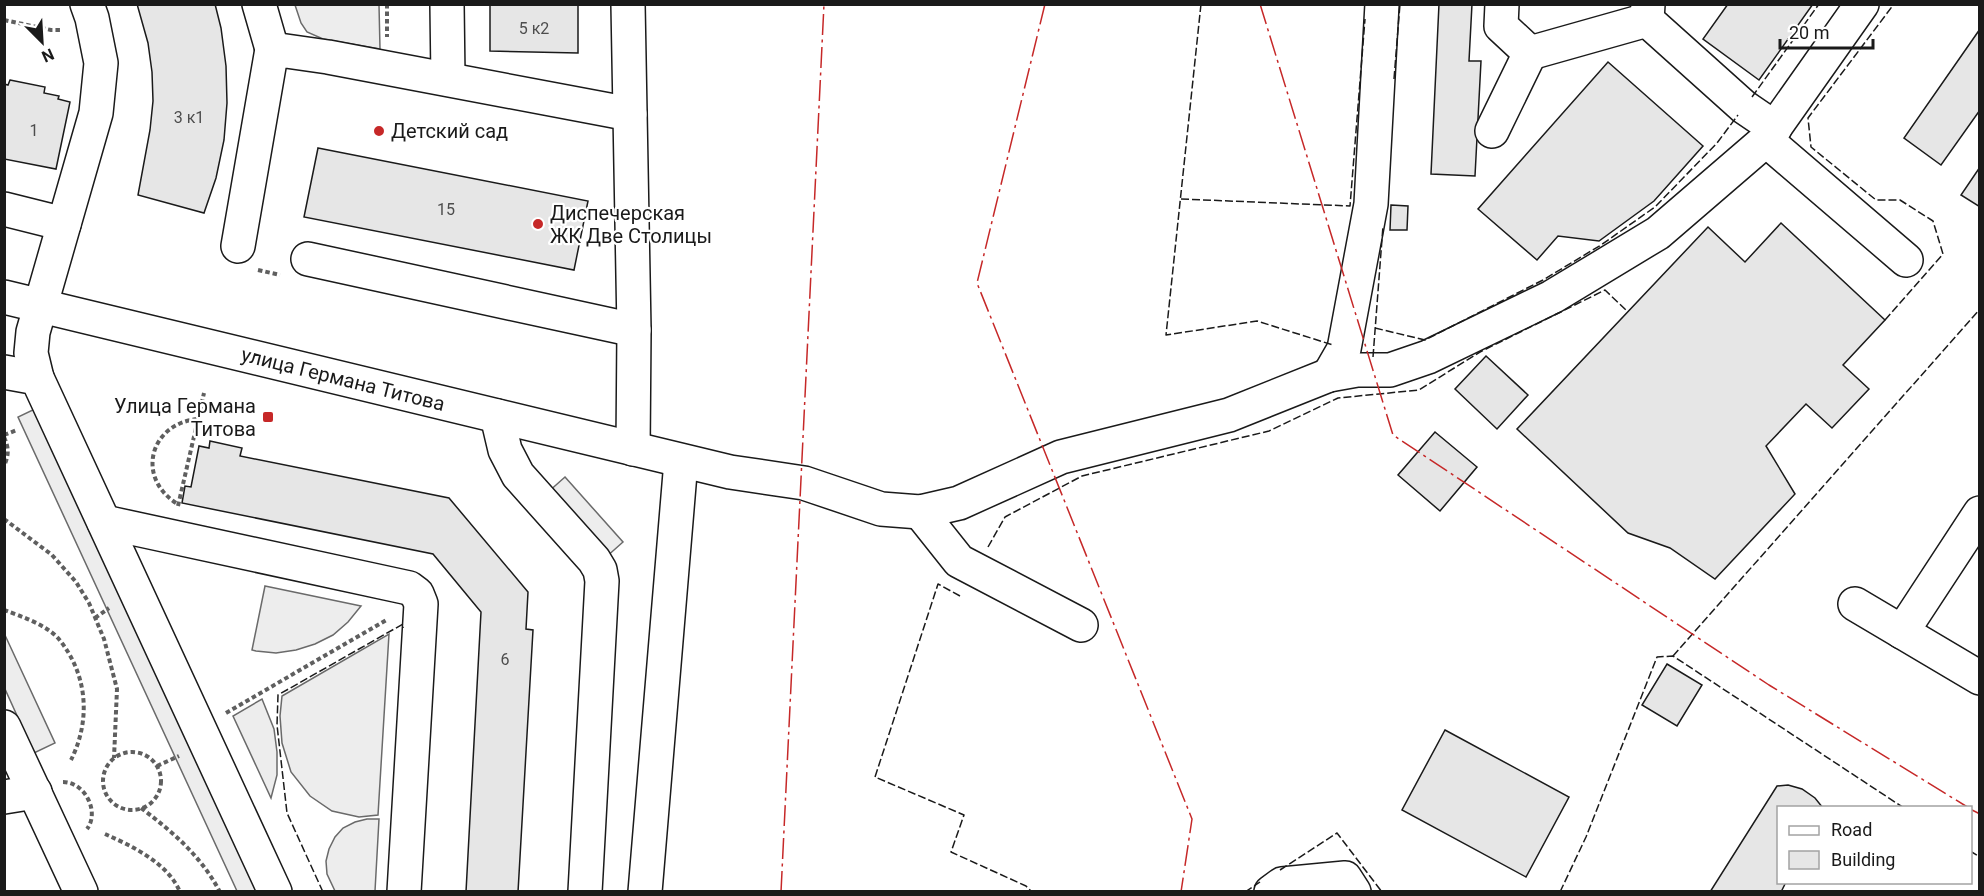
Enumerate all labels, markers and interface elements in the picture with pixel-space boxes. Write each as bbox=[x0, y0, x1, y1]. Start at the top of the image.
north arrow bbox=[12, 12, 72, 72]
scale bar bbox=[1780, 12, 1873, 50]
house number: 5 к2 bbox=[519, 19, 549, 38]
text: 20 m bbox=[1789, 22, 1829, 43]
text: N bbox=[39, 44, 57, 66]
house number: 3 к1 bbox=[174, 108, 204, 127]
place label: Детский сад bbox=[391, 119, 508, 143]
house number: 1 bbox=[30, 121, 39, 140]
marker: Детский сад bbox=[372, 124, 386, 138]
house number: 15 bbox=[437, 200, 455, 219]
place label: Диспечерская ЖК Две Столицы bbox=[550, 201, 712, 248]
marker: Диспечерская ЖК Две Столицы bbox=[531, 217, 545, 231]
street label: улица Германа Титова bbox=[239, 342, 447, 416]
place label: Улица Германа Титова bbox=[114, 394, 256, 441]
marker: Улица Германа Титова bbox=[261, 410, 275, 424]
house number: 6 bbox=[501, 650, 510, 669]
legend bbox=[1777, 806, 1972, 884]
text: Road bbox=[1831, 819, 1872, 840]
text: Building bbox=[1831, 849, 1895, 870]

